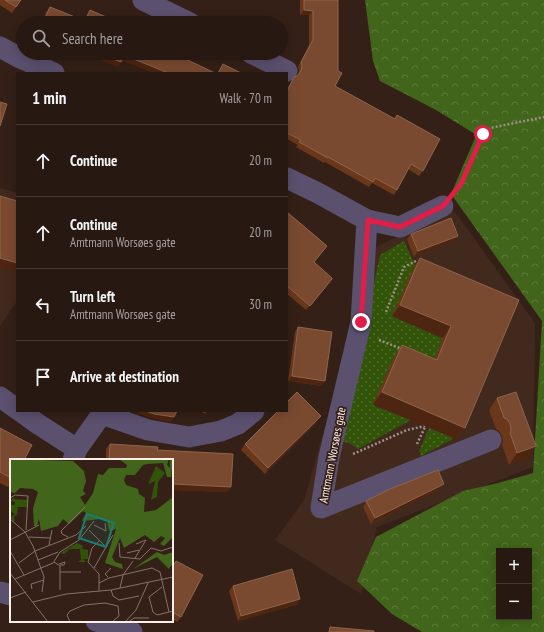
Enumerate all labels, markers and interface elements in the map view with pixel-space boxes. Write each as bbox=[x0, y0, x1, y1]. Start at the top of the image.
search box bbox=[16, 16, 288, 60]
icon: search bbox=[30, 27, 52, 49]
text: Search here bbox=[62, 29, 123, 48]
text: 1 min bbox=[32, 87, 66, 109]
text: Walk · 70 m bbox=[220, 90, 272, 107]
route start bbox=[474, 125, 492, 143]
icon: ahead bbox=[32, 150, 54, 172]
text: Continue bbox=[70, 151, 117, 170]
text: 20 m bbox=[249, 152, 272, 169]
text: Continue bbox=[70, 215, 117, 234]
icon: ahead bbox=[32, 222, 54, 244]
text: 20 m bbox=[249, 224, 272, 241]
text: Amtmann Worsøes gate bbox=[70, 234, 176, 251]
text: Turn left bbox=[70, 287, 115, 306]
icon: left bbox=[32, 294, 54, 316]
text: 30 m bbox=[249, 296, 272, 313]
text: Amtmann Worsøes gate bbox=[70, 306, 176, 323]
route end bbox=[352, 313, 370, 331]
icon: arrive bbox=[32, 366, 54, 388]
text: Arrive at destination bbox=[70, 367, 179, 386]
street label: Amtmann Worsøes gate bbox=[315, 406, 349, 504]
inset map bbox=[10, 459, 173, 622]
map controls bbox=[496, 548, 532, 620]
button: + bbox=[496, 548, 532, 584]
button: − bbox=[496, 584, 532, 620]

